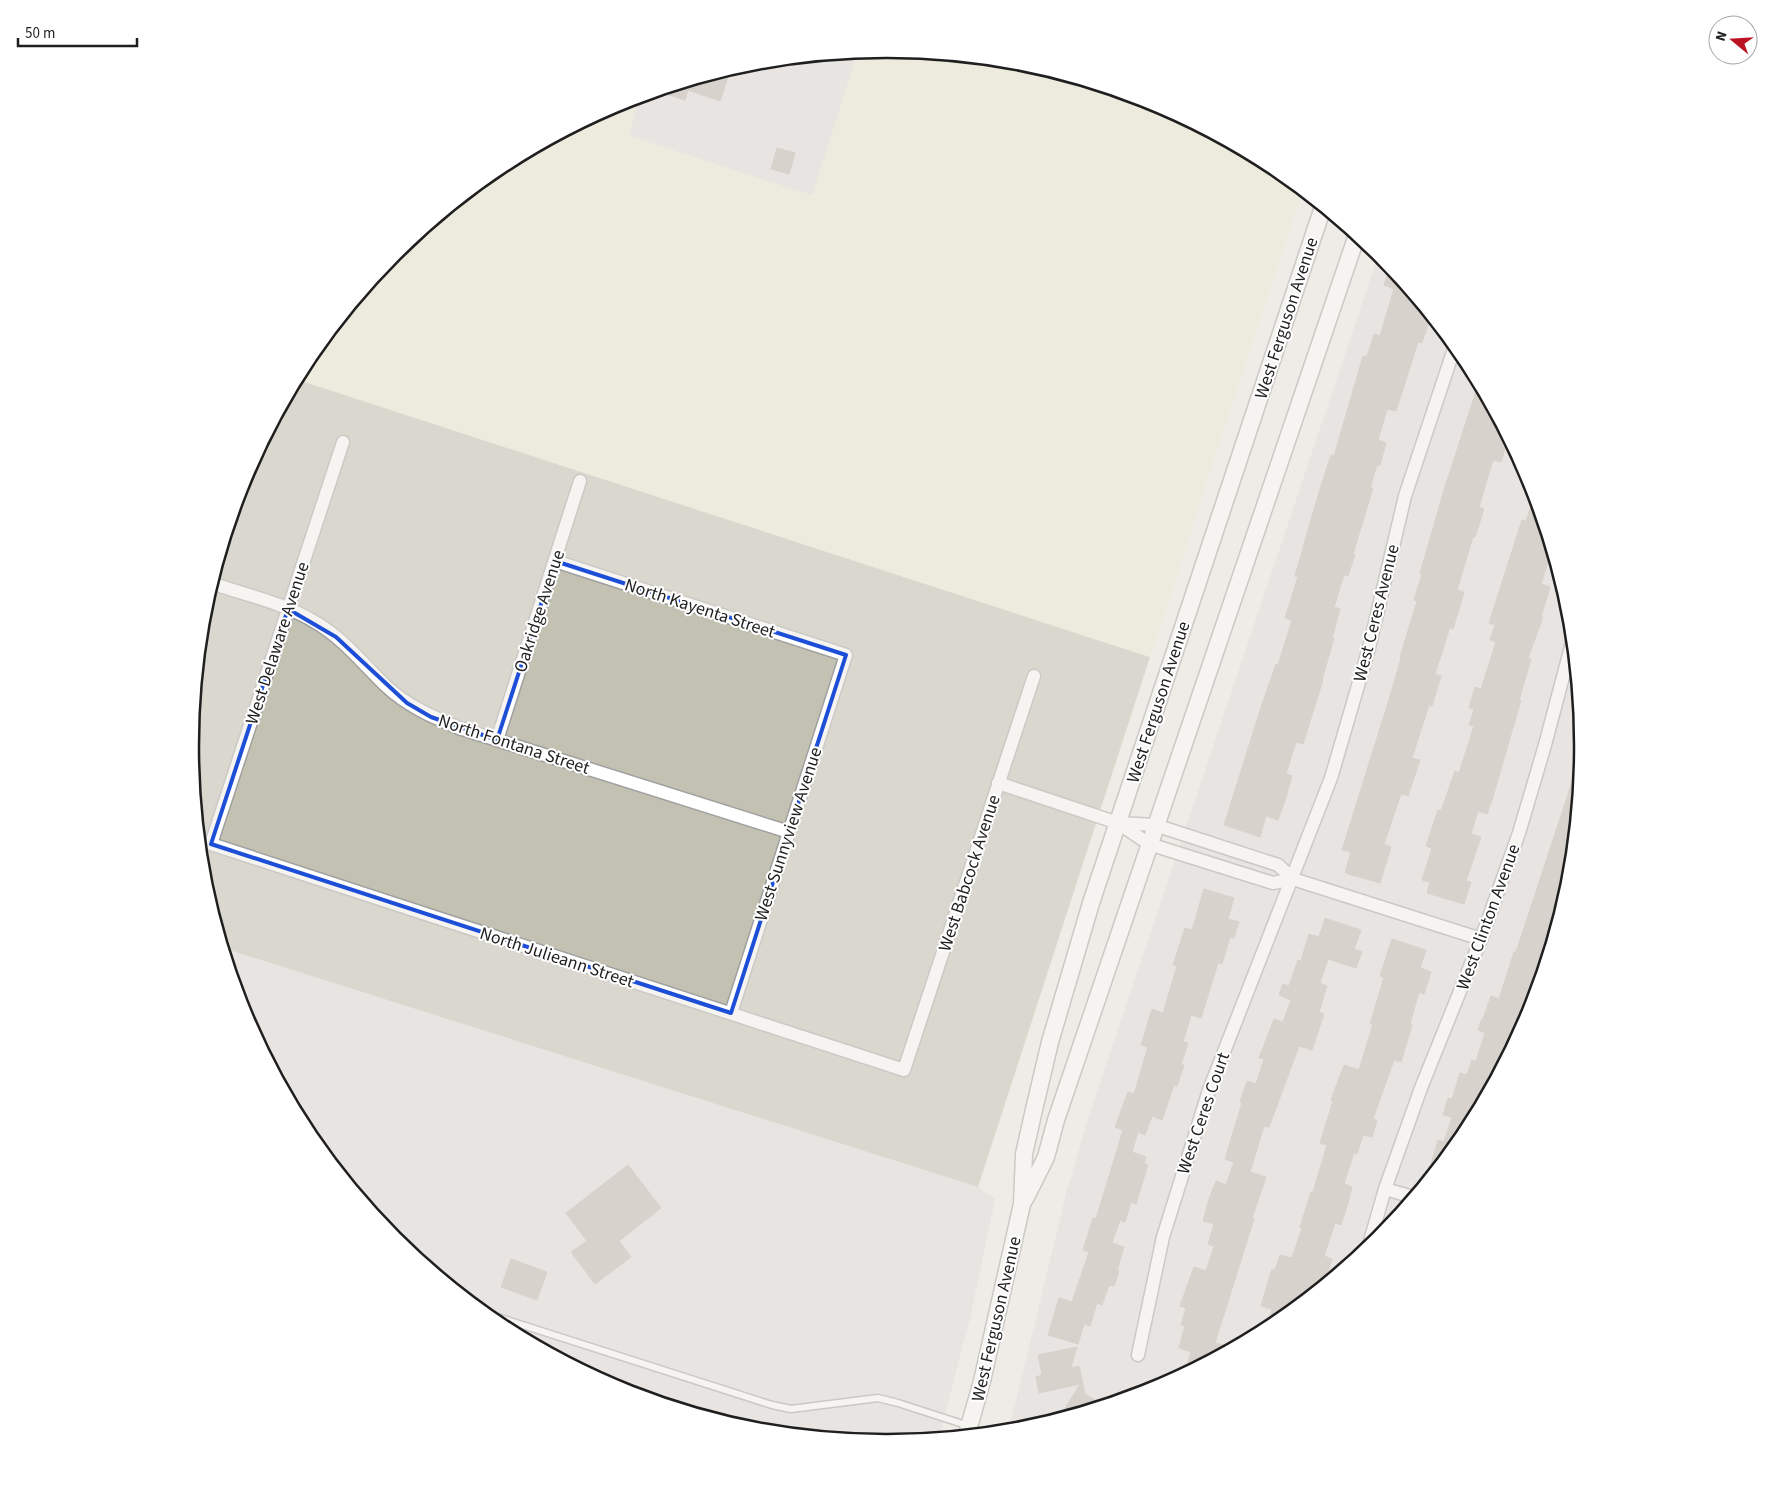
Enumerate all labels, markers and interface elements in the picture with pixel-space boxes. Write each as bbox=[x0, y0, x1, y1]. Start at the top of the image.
scale bar bbox=[18, 15, 136, 47]
north arrow bbox=[1708, 15, 1758, 65]
text: 50 m bbox=[25, 23, 55, 44]
text: N bbox=[1711, 29, 1733, 44]
street label: West Ferguson Avenue bbox=[1249, 234, 1324, 402]
street label: West Ceres Avenue bbox=[1347, 542, 1406, 684]
street label: Oakridge Avenue bbox=[508, 547, 571, 676]
street label: West Delaware Avenue bbox=[239, 559, 316, 728]
street label: North Kayenta Street bbox=[621, 572, 778, 645]
street label: West Ferguson Avenue bbox=[1121, 618, 1196, 786]
street label: North Fontana Street bbox=[435, 708, 593, 781]
street label: West Sunnyview Avenue bbox=[749, 744, 828, 924]
street label: West Babcock Avenue bbox=[932, 792, 1007, 955]
street label: West Clinton Avenue bbox=[1450, 841, 1527, 994]
street label: North Julieann Street bbox=[477, 921, 637, 994]
street label: West Ceres Court bbox=[1171, 1049, 1236, 1177]
street label: West Ferguson Avenue bbox=[965, 1234, 1028, 1404]

